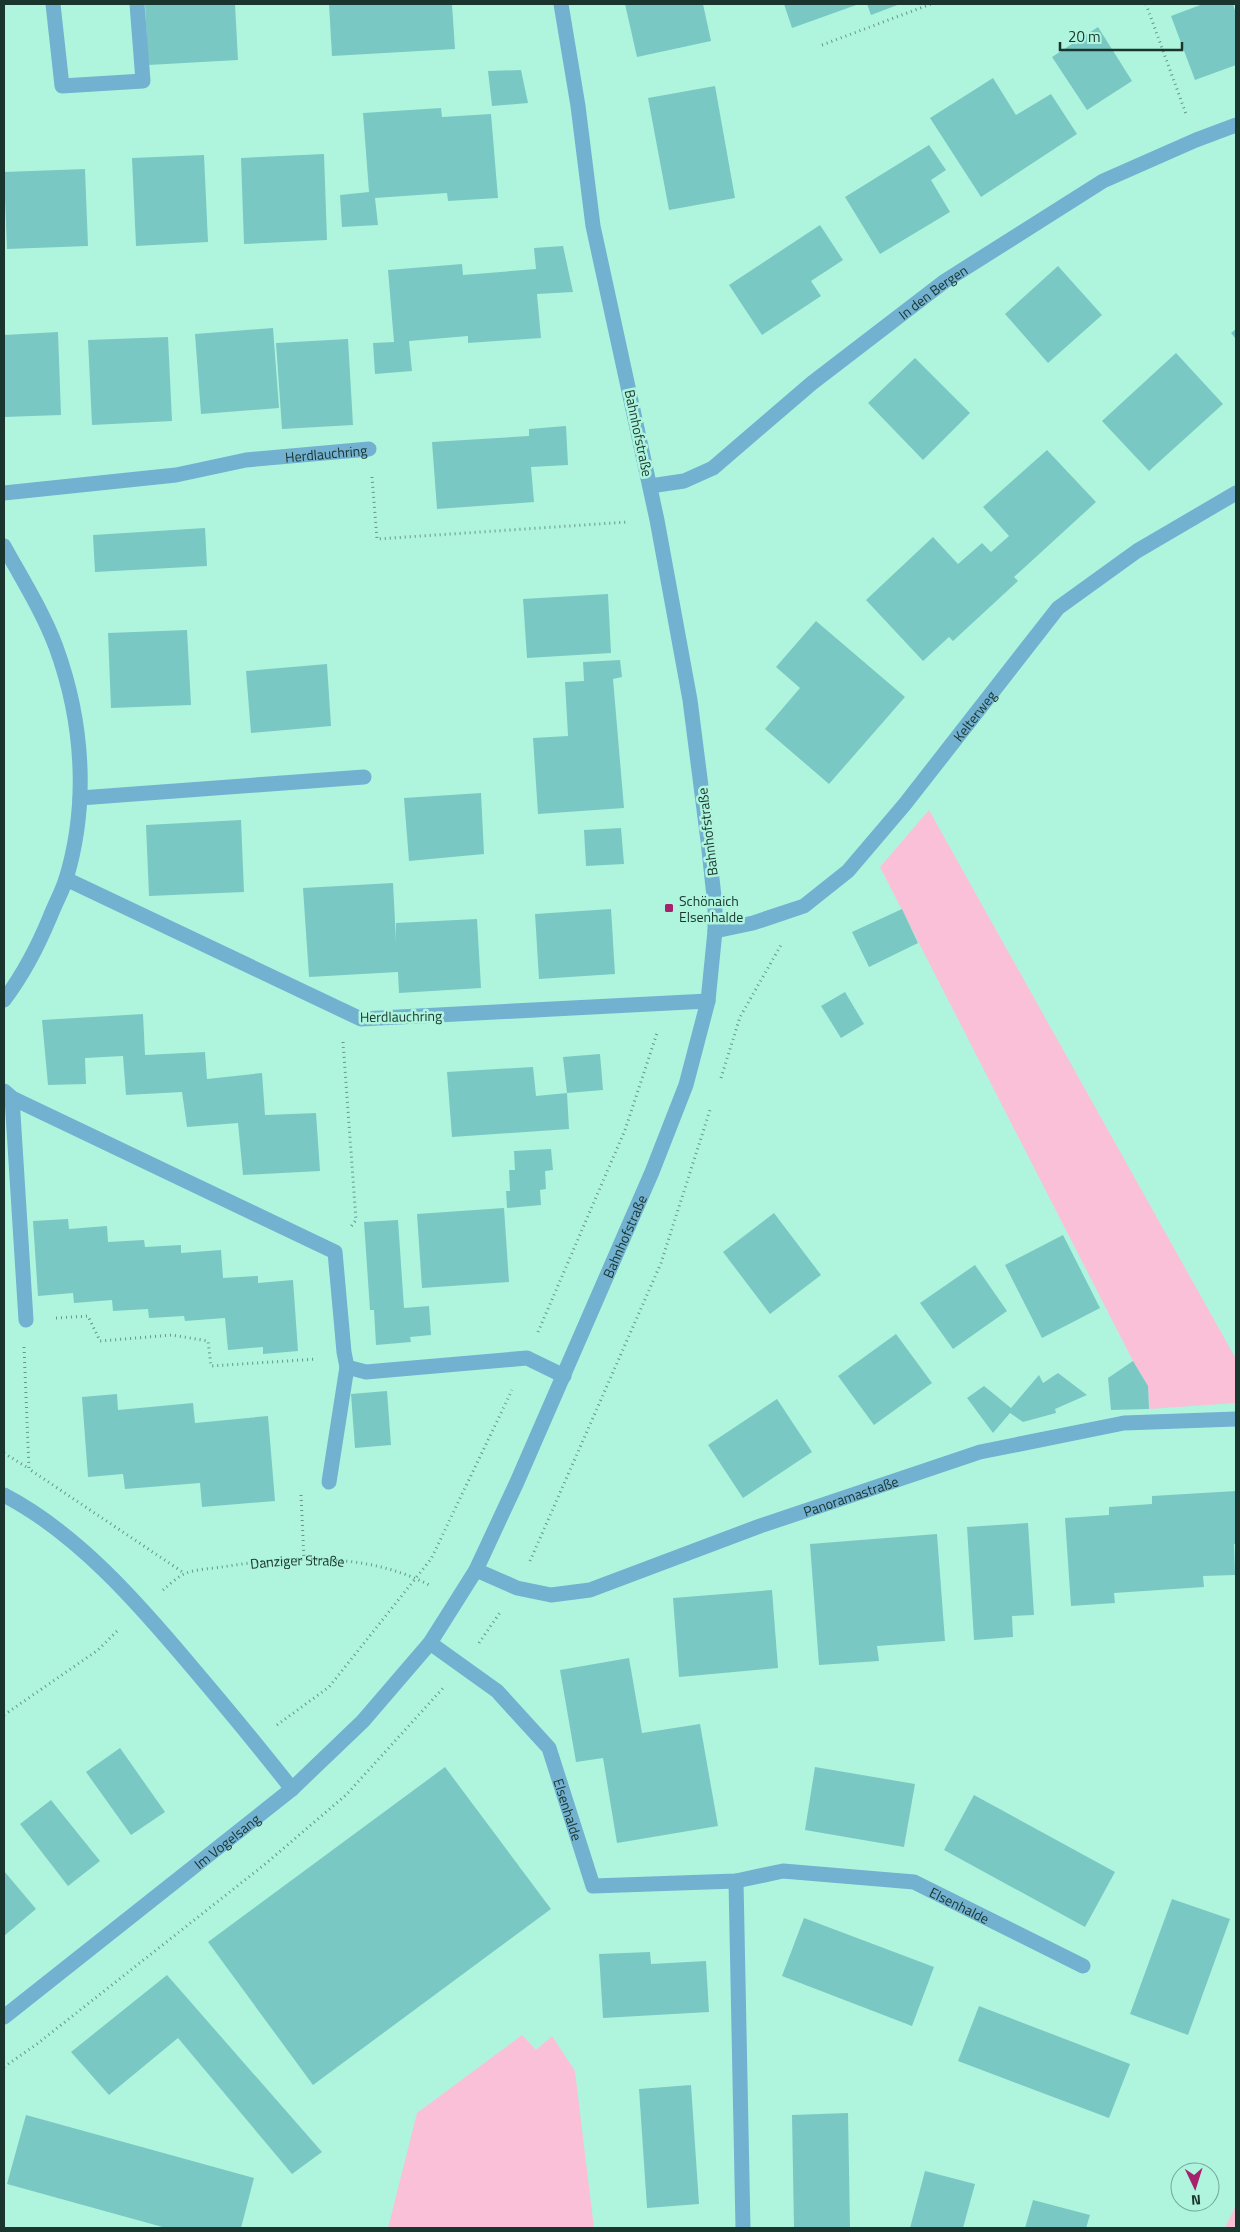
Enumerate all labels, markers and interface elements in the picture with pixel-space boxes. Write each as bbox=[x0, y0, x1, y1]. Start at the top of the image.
scale bar bbox=[1060, 20, 1182, 52]
text: 20 m bbox=[1068, 25, 1101, 48]
street label: In den Bergen bbox=[893, 259, 971, 324]
street label: Bahnhofstraße bbox=[620, 387, 658, 479]
street label: Herdlauchring bbox=[284, 439, 368, 467]
street label: Kelterweg bbox=[947, 685, 1001, 746]
street label: Bahnhofstraße bbox=[691, 787, 723, 877]
place label: Schönaich Elsenhalde bbox=[679, 890, 743, 927]
marker: Schönaich Elsenhalde bbox=[663, 902, 675, 914]
street label: Herdlauchring bbox=[360, 1005, 442, 1027]
street label: Bahnhofstraße bbox=[597, 1191, 651, 1281]
street label: Panoramastraße bbox=[800, 1470, 901, 1521]
street label: Danziger Straße bbox=[249, 1549, 346, 1573]
street label: Elsenhalde bbox=[549, 1776, 588, 1843]
street label: Im Vogelsang bbox=[189, 1808, 264, 1874]
street label: Elsenhalde bbox=[926, 1881, 993, 1928]
north arrow bbox=[1170, 2162, 1220, 2212]
text: N bbox=[1190, 2190, 1202, 2211]

